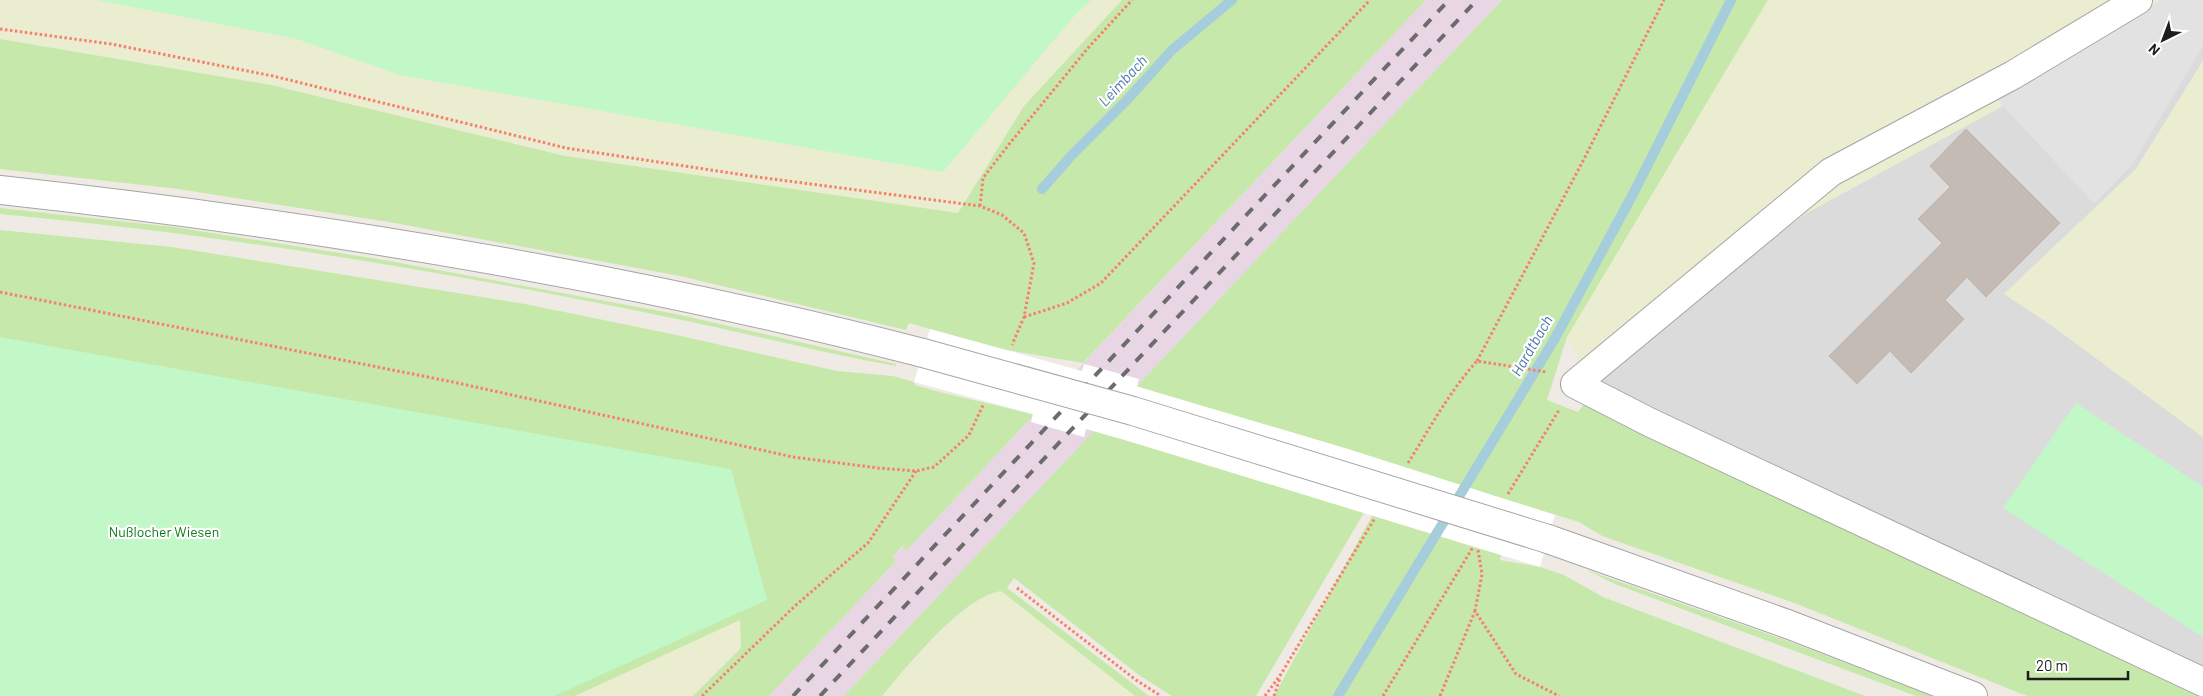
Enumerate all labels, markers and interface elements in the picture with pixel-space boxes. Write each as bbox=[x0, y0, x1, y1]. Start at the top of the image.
north arrow bbox=[2138, 15, 2188, 65]
text: N bbox=[2145, 41, 2163, 59]
water label: Leimbach bbox=[1094, 51, 1150, 110]
water label: Hardtbach bbox=[1507, 312, 1556, 379]
park label: Nußlocher Wiesen bbox=[109, 523, 219, 540]
scale bar bbox=[2028, 648, 2128, 680]
text: 20 m bbox=[2036, 656, 2068, 674]

